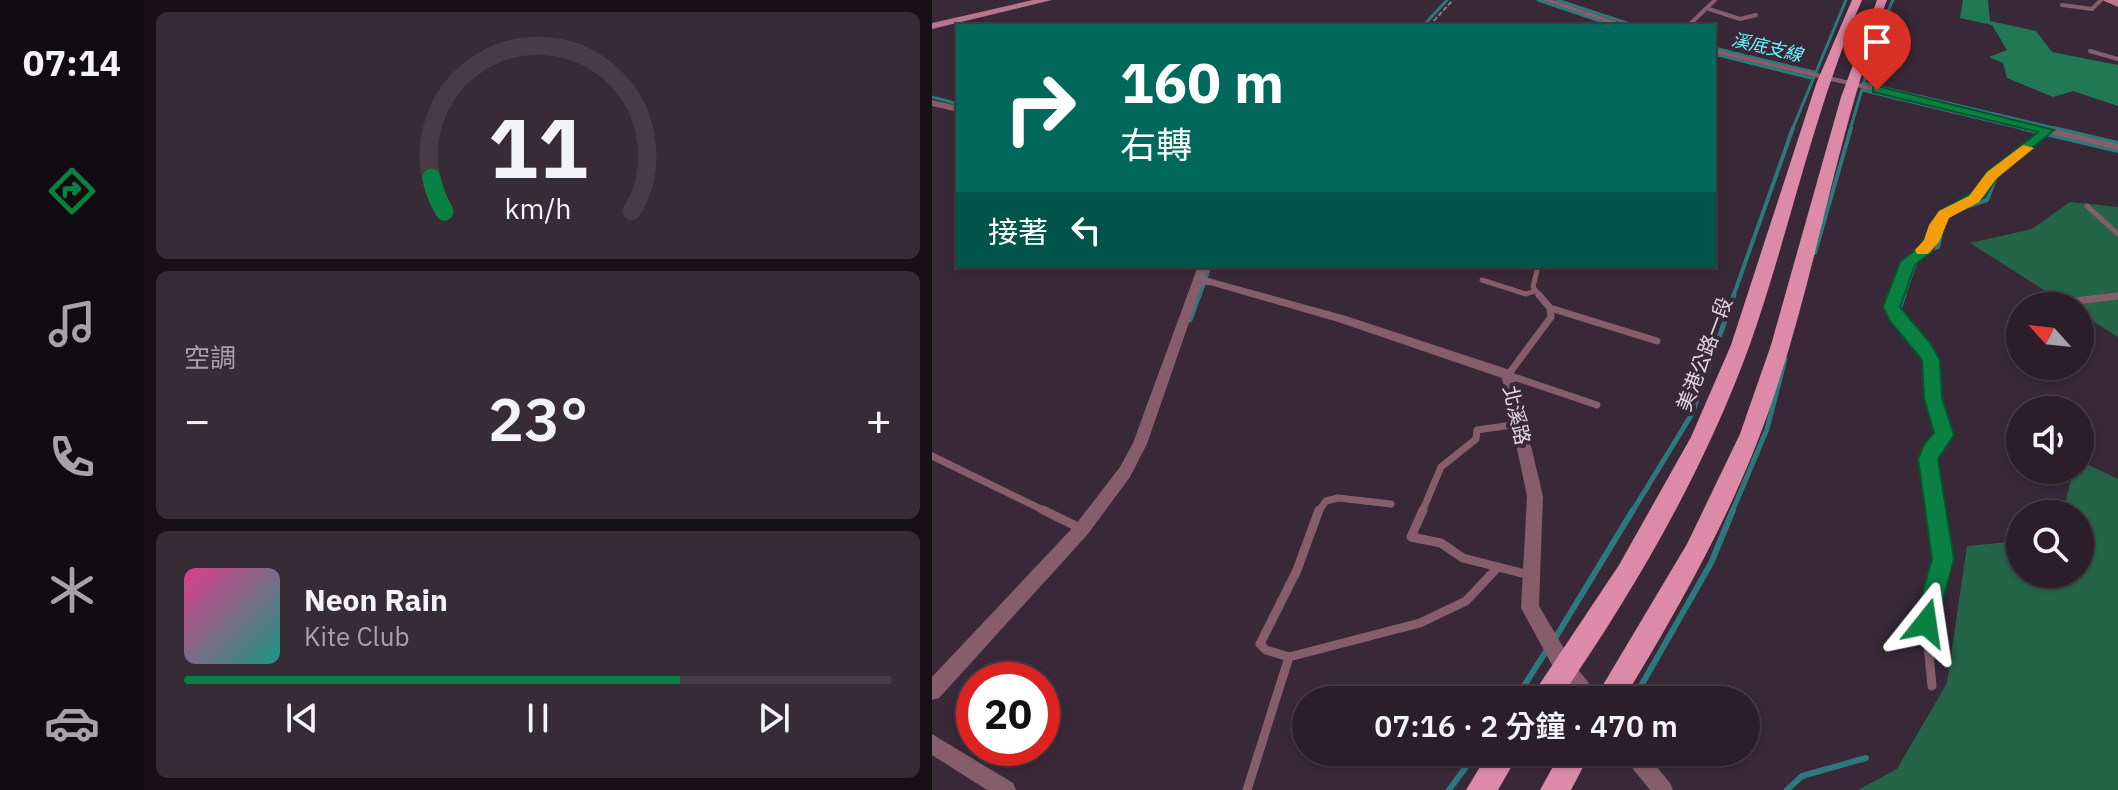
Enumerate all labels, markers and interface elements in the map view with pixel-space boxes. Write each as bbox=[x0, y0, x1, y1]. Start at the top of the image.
pin bbox=[1843, 8, 1911, 90]
icon: arrive bbox=[1855, 20, 1899, 64]
water label: 溪底支線 bbox=[1729, 28, 1807, 67]
text: 07:14 bbox=[23, 39, 121, 86]
text: 160 m bbox=[1120, 46, 1284, 118]
icon: right bbox=[988, 56, 1092, 160]
text: 11 bbox=[488, 92, 588, 200]
text: 右轉 bbox=[1120, 121, 1192, 168]
icon: directions bbox=[44, 163, 100, 219]
text: km/h bbox=[504, 190, 572, 227]
icon: left bbox=[1064, 208, 1108, 252]
text: 接著 bbox=[988, 212, 1048, 251]
north arrow bbox=[2006, 292, 2094, 380]
map controls bbox=[2006, 292, 2094, 588]
street label: 美港公路一段 bbox=[1670, 293, 1738, 415]
icon: music bbox=[44, 296, 100, 352]
text: 空調 bbox=[184, 340, 236, 374]
text: 23° bbox=[488, 379, 588, 458]
street label: 北溪路 bbox=[1497, 383, 1537, 447]
text: − bbox=[184, 391, 210, 448]
text: + bbox=[866, 391, 892, 448]
button: sound bbox=[2006, 396, 2094, 484]
icon: phone bbox=[44, 429, 100, 485]
button: search bbox=[2006, 500, 2094, 588]
icon: climate bbox=[44, 562, 100, 618]
text: Neon Rain bbox=[304, 580, 448, 619]
position arrow bbox=[1884, 581, 1968, 665]
text: Kite Club bbox=[304, 619, 409, 653]
speed limit sign: 20 bbox=[956, 662, 1060, 766]
icon: car bbox=[44, 695, 100, 751]
icon: previous bbox=[280, 696, 324, 740]
icon: pause bbox=[516, 696, 560, 740]
icon: next bbox=[752, 696, 796, 740]
text: 07:16 · 2 分鐘 · 470 m bbox=[1374, 706, 1678, 745]

